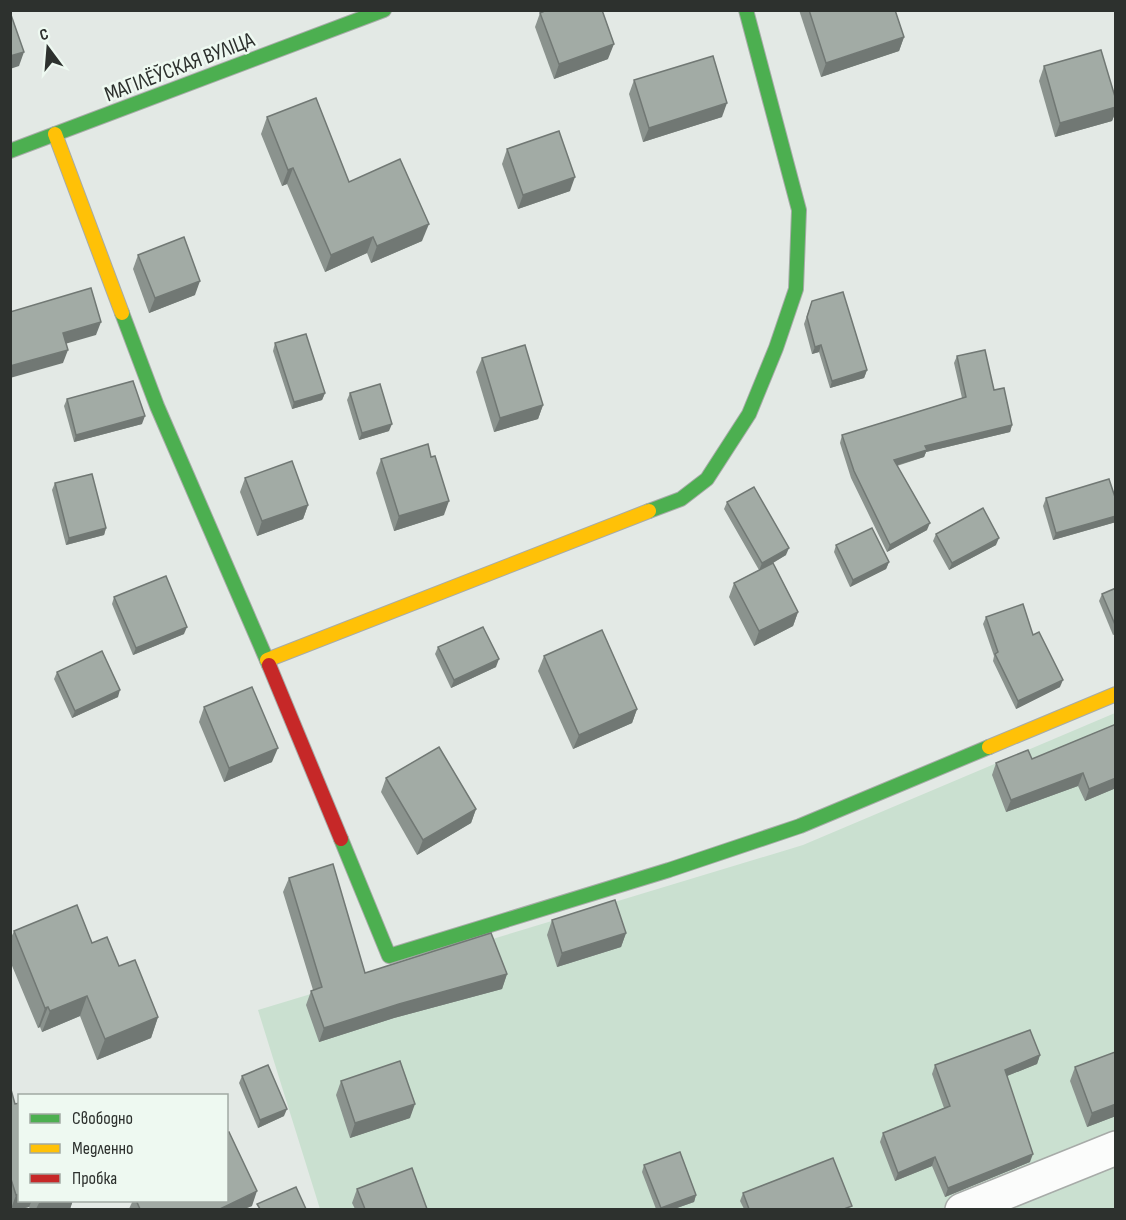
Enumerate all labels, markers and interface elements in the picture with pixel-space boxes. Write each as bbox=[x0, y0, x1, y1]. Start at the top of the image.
north arrow bbox=[18, 18, 78, 78]
text: С bbox=[38, 25, 51, 45]
street label: МАГІЛЁЎСКАЯ ВУЛІЦА bbox=[101, 26, 259, 108]
legend bbox=[18, 1094, 228, 1202]
text: Свободно bbox=[72, 1108, 133, 1129]
text: Медленно bbox=[72, 1138, 134, 1159]
text: Пробка bbox=[72, 1168, 117, 1189]

